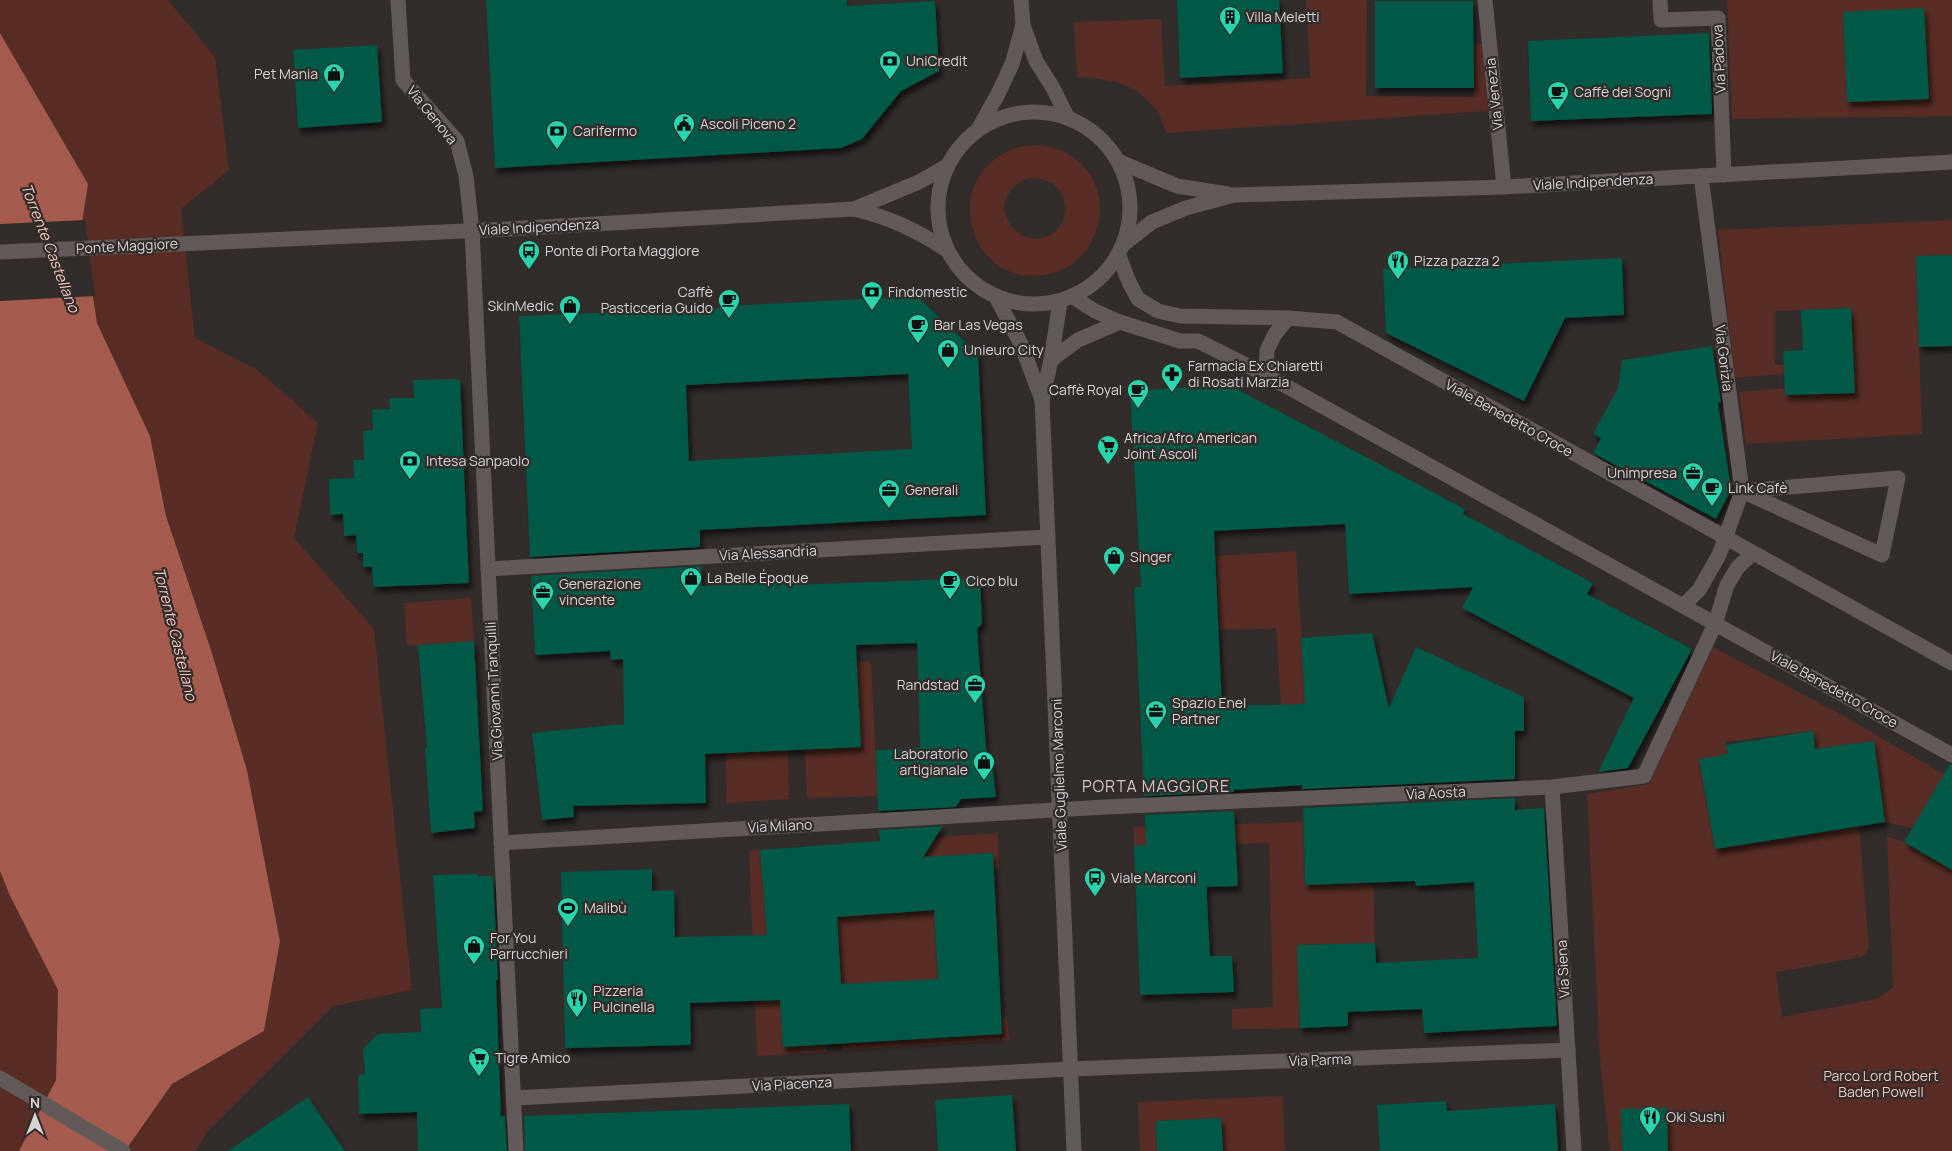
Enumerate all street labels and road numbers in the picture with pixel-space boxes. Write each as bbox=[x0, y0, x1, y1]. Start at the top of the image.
street label: Via Padova bbox=[1707, 24, 1730, 94]
street label: Via Venezia bbox=[1480, 57, 1507, 131]
street label: Via Genova bbox=[403, 81, 462, 148]
street label: Viale Indipendenza bbox=[1532, 169, 1654, 194]
street label: Viale Indipendenza bbox=[478, 214, 600, 239]
street label: Ponte Maggiore bbox=[76, 233, 178, 258]
street label: Via Gorizia bbox=[1711, 324, 1738, 392]
street label: Viale Benedetto Croce bbox=[1442, 375, 1577, 461]
street label: Via Alessandria bbox=[719, 540, 817, 565]
street label: Via Giovanni Tranquilli bbox=[480, 621, 507, 761]
street label: Viale Benedetto Croce bbox=[1767, 646, 1902, 732]
street label: Viale Guglielmo Marconi bbox=[1046, 698, 1071, 852]
street label: Via Aosta bbox=[1406, 781, 1466, 804]
street label: Via Milano bbox=[747, 814, 813, 837]
street label: Via Siena bbox=[1551, 940, 1574, 998]
street label: Via Parma bbox=[1288, 1049, 1352, 1070]
street label: Via Piacenza bbox=[751, 1072, 832, 1095]

